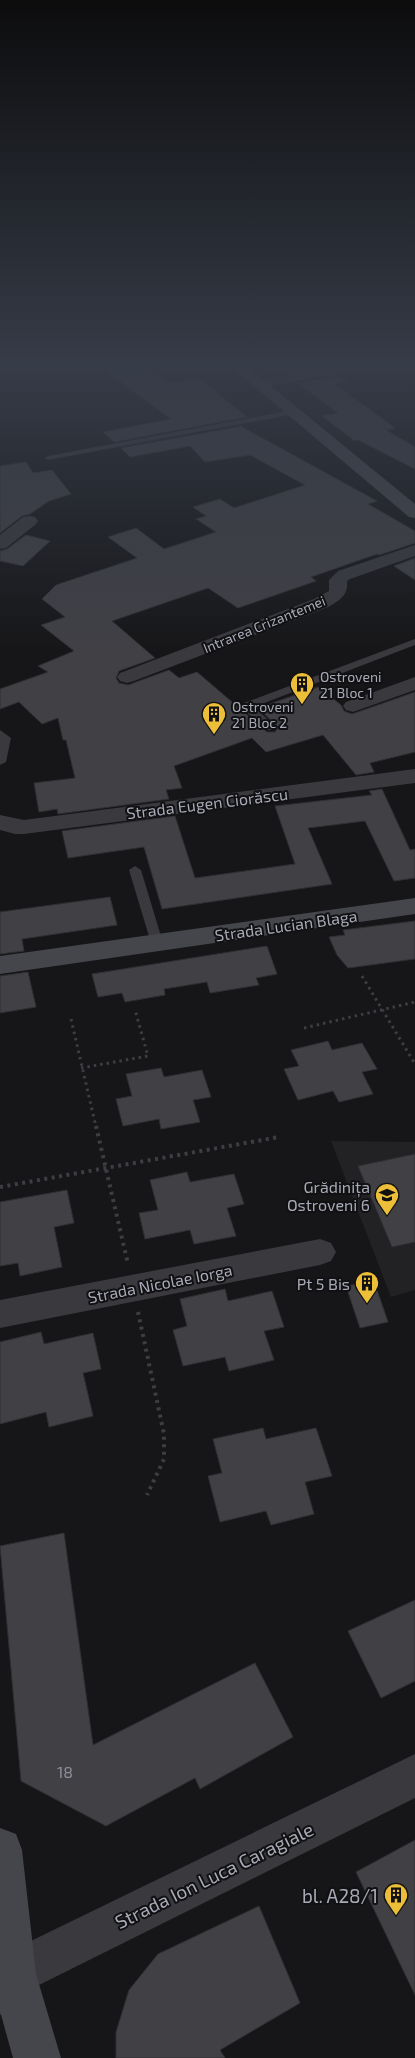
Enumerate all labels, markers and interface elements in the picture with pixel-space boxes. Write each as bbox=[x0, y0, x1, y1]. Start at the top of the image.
street label: Intrarea Crizantemei bbox=[200, 592, 328, 656]
place label: Ostroveni 21 Bloc 1 bbox=[320, 668, 382, 701]
building icon: Ostroveni 21 Bloc 1 bbox=[289, 671, 315, 705]
place label: Ostroveni 21 Bloc 2 bbox=[232, 698, 294, 731]
building icon: Ostroveni 21 Bloc 2 bbox=[201, 701, 227, 735]
street label: Strada Eugen Ciorăscu bbox=[125, 784, 289, 822]
street label: Strada Lucian Blaga bbox=[214, 906, 358, 944]
place label: Grădinița Ostroveni 6 bbox=[287, 1177, 370, 1214]
school or university icon: Grădinița Ostroveni 6 bbox=[374, 1182, 400, 1216]
street label: Strada Nicolae Iorga bbox=[86, 1260, 234, 1306]
building icon: Pt 5 Bis bbox=[354, 1270, 380, 1304]
place label: Pt 5 Bis bbox=[297, 1274, 350, 1293]
house number: 18 bbox=[57, 1762, 73, 1781]
street label: Strada Ion Luca Caragiale bbox=[111, 1817, 317, 1933]
building icon: bl. A28/1 bbox=[383, 1882, 409, 1916]
place label: bl. A28/1 bbox=[302, 1884, 378, 1907]

